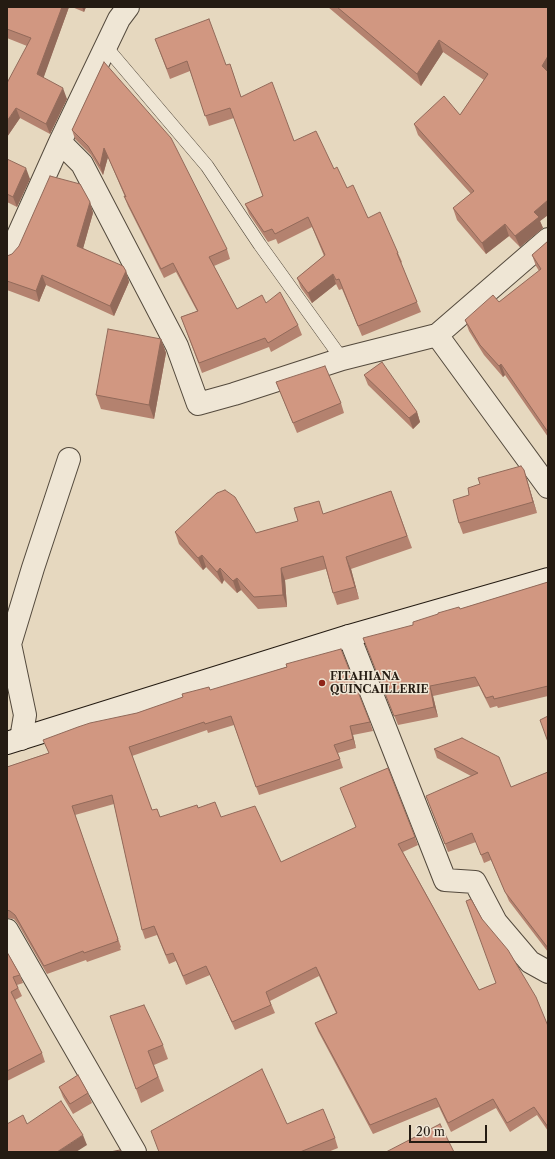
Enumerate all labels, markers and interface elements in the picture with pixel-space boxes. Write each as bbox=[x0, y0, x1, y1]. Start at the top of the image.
place label: FITAHIANA QUINCAILLERIE bbox=[330, 670, 429, 696]
marker: FITAHIANA QUINCAILLERIE bbox=[317, 678, 327, 688]
scale bar bbox=[411, 1117, 489, 1143]
text: 20 m bbox=[416, 1124, 445, 1139]

